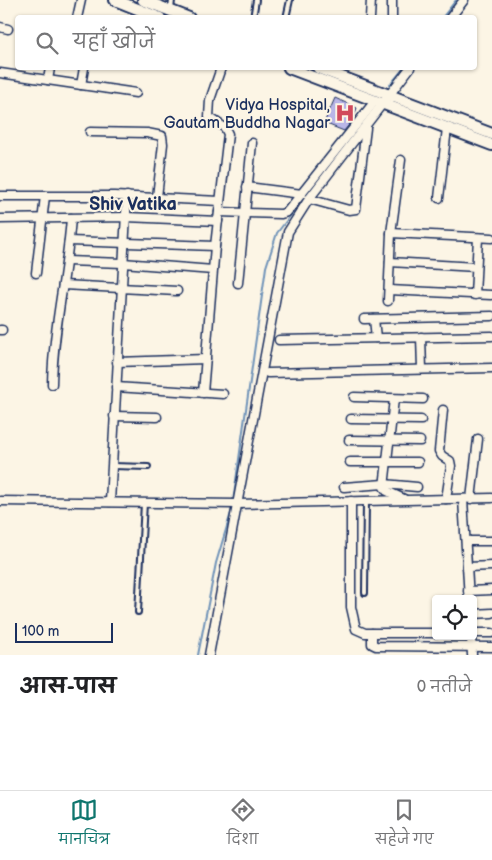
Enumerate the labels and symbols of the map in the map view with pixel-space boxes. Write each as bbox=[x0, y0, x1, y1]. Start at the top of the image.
place label: Vidya Hospital, Gautam Buddha Nagar bbox=[163, 96, 330, 133]
hospital icon: Vidya Hospital, Gautam Buddha Nagar bbox=[334, 102, 356, 124]
district label: Shiv Vatika bbox=[89, 194, 177, 215]
scale bar bbox=[15, 620, 112, 643]

